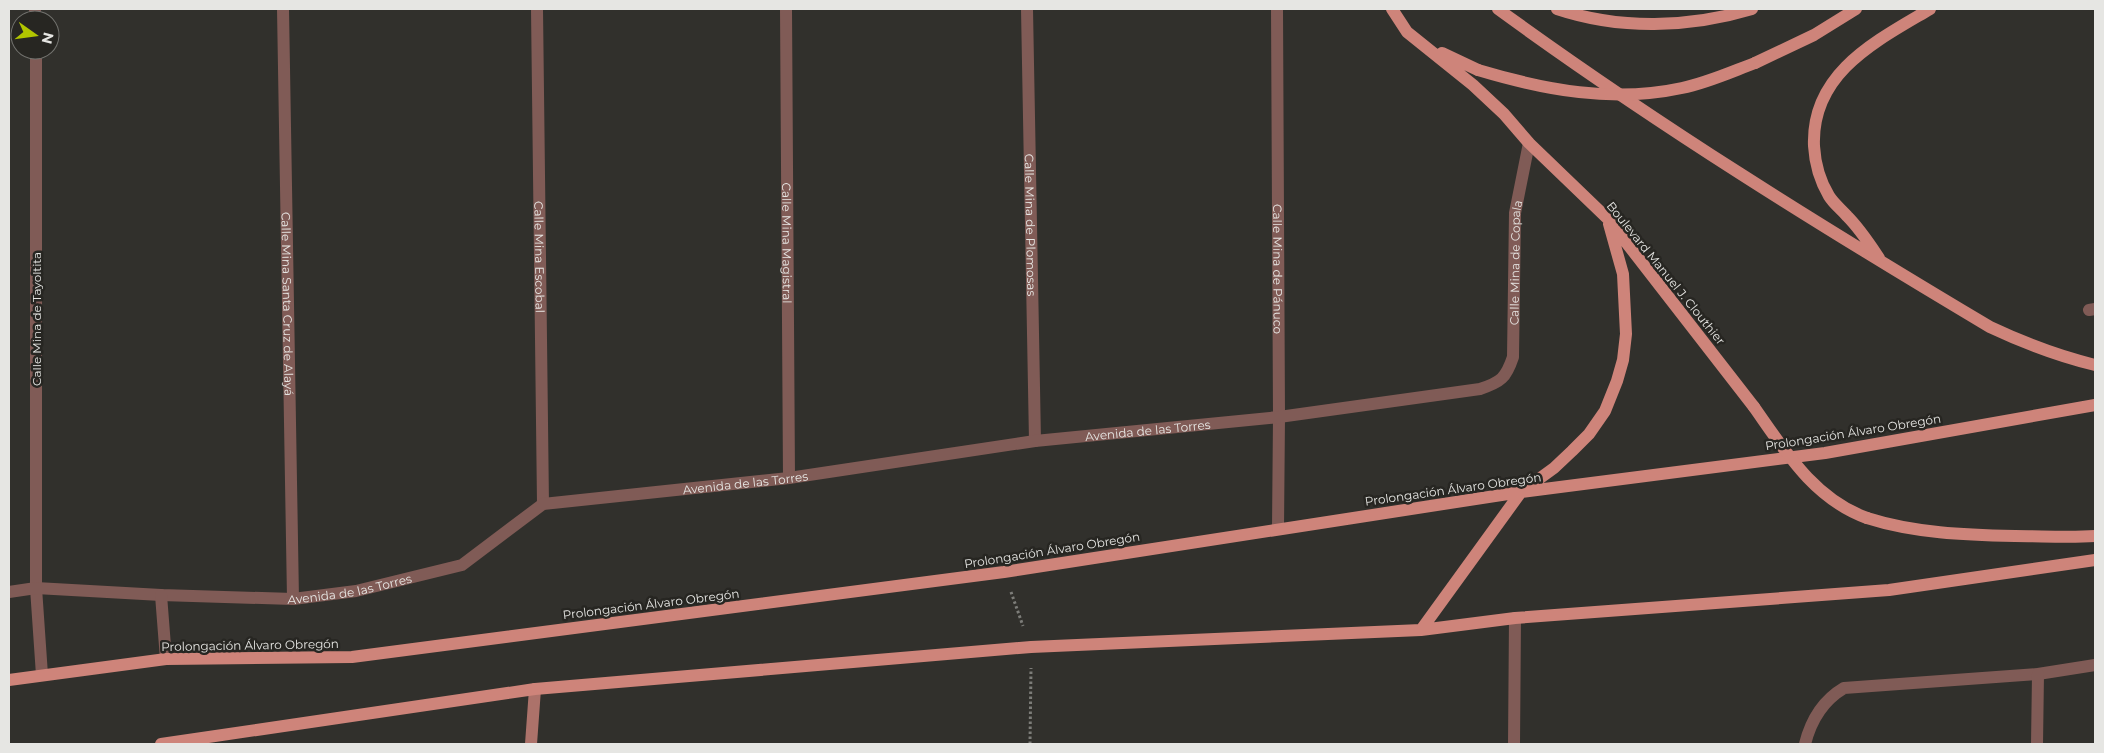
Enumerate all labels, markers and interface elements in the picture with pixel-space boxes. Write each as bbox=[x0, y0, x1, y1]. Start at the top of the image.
north arrow bbox=[10, 10, 60, 60]
text: N bbox=[38, 30, 58, 46]
street label: Calle Mina de Plomosas bbox=[1022, 154, 1040, 296]
street label: Calle Mina Magistral bbox=[780, 183, 795, 303]
street label: Boulevard Manuel J. Clouthier bbox=[1604, 198, 1729, 348]
street label: Calle Mina de Copala bbox=[1506, 199, 1525, 325]
street label: Calle Mina Escobal bbox=[532, 201, 548, 313]
street label: Calle Mina de Pánuco bbox=[1270, 204, 1286, 334]
street label: Calle Mina Santa Cruz de Alayá bbox=[279, 212, 297, 396]
street label: Calle Mina de Tayoltita bbox=[29, 252, 44, 386]
street label: Prolongación Álvaro Obregón bbox=[1764, 411, 1942, 453]
street label: Avenida de las Torres bbox=[1084, 416, 1211, 444]
street label: Avenida de las Torres bbox=[682, 468, 809, 497]
street label: Prolongación Álvaro Obregón bbox=[1364, 469, 1542, 509]
street label: Prolongación Álvaro Obregón bbox=[963, 529, 1141, 571]
street label: Avenida de las Torres bbox=[287, 570, 413, 607]
street label: Prolongación Álvaro Obregón bbox=[562, 586, 740, 622]
street label: Prolongación Álvaro Obregón bbox=[161, 636, 339, 654]

